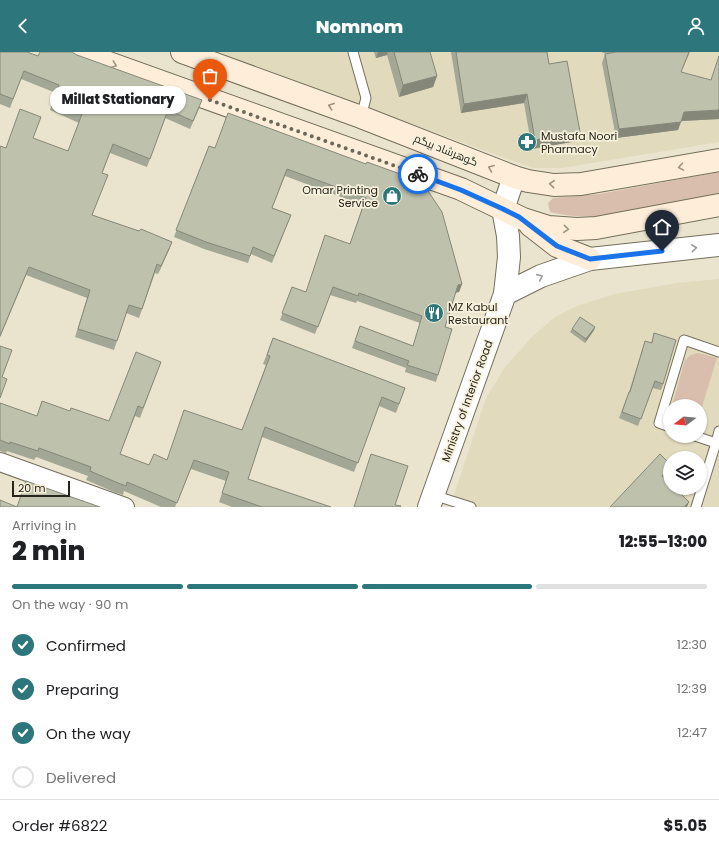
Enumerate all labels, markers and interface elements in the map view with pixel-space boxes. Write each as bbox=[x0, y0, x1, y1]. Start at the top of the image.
text: Nomnom bbox=[316, 14, 403, 39]
icon: back bbox=[12, 15, 34, 37]
icon: person bbox=[685, 15, 707, 37]
pin bbox=[193, 59, 227, 100]
one-way arrow bbox=[111, 61, 118, 69]
icon: bag bbox=[199, 65, 221, 87]
callout: Millat Stationary bbox=[50, 86, 186, 114]
text: Millat Stationary bbox=[61, 90, 175, 109]
one-way arrow bbox=[328, 102, 335, 110]
place label: Mustafa Noori Pharmacy bbox=[541, 128, 618, 157]
street label: گوهرشاد بیگم bbox=[412, 130, 480, 170]
pharmacy icon: Mustafa Noori Pharmacy bbox=[516, 131, 538, 153]
courier bbox=[398, 154, 438, 194]
one-way arrow bbox=[677, 162, 684, 171]
icon: bike bbox=[407, 163, 429, 185]
one-way arrow bbox=[488, 165, 496, 173]
one-way arrow bbox=[549, 180, 555, 189]
place label: Omar Printing Service bbox=[302, 182, 378, 211]
shop icon: Omar Printing Service bbox=[381, 185, 403, 207]
pin bbox=[645, 210, 679, 251]
icon: home bbox=[651, 216, 673, 238]
one-way arrow bbox=[563, 224, 569, 233]
one-way arrow bbox=[691, 244, 697, 253]
one-way arrow bbox=[535, 274, 543, 282]
place label: MZ Kabul Restaurant bbox=[448, 299, 508, 328]
restaurant icon: MZ Kabul Restaurant bbox=[423, 302, 445, 324]
street label: Ministry of Interior Road bbox=[437, 338, 497, 464]
north arrow bbox=[663, 399, 707, 443]
map controls bbox=[663, 399, 707, 495]
button: layers bbox=[663, 451, 707, 495]
scale bar bbox=[12, 479, 70, 498]
text: 20 m bbox=[18, 480, 46, 496]
text: Arriving in bbox=[12, 516, 76, 535]
text: 12:55–13:00 bbox=[619, 531, 707, 552]
text: 2 min bbox=[12, 533, 85, 569]
text: On the way · 90 m bbox=[12, 595, 128, 614]
icon: check bbox=[12, 634, 34, 656]
text: Confirmed bbox=[46, 635, 126, 656]
text: 12:30 bbox=[677, 635, 707, 654]
icon: check bbox=[12, 678, 34, 700]
text: Preparing bbox=[46, 679, 119, 700]
text: 12:39 bbox=[677, 679, 707, 698]
icon: check bbox=[12, 722, 34, 744]
text: On the way bbox=[46, 723, 131, 744]
text: 12:47 bbox=[677, 723, 707, 742]
text: Delivered bbox=[46, 767, 116, 788]
text: Order #6822 bbox=[12, 815, 107, 836]
text: $5.05 bbox=[664, 815, 707, 836]

